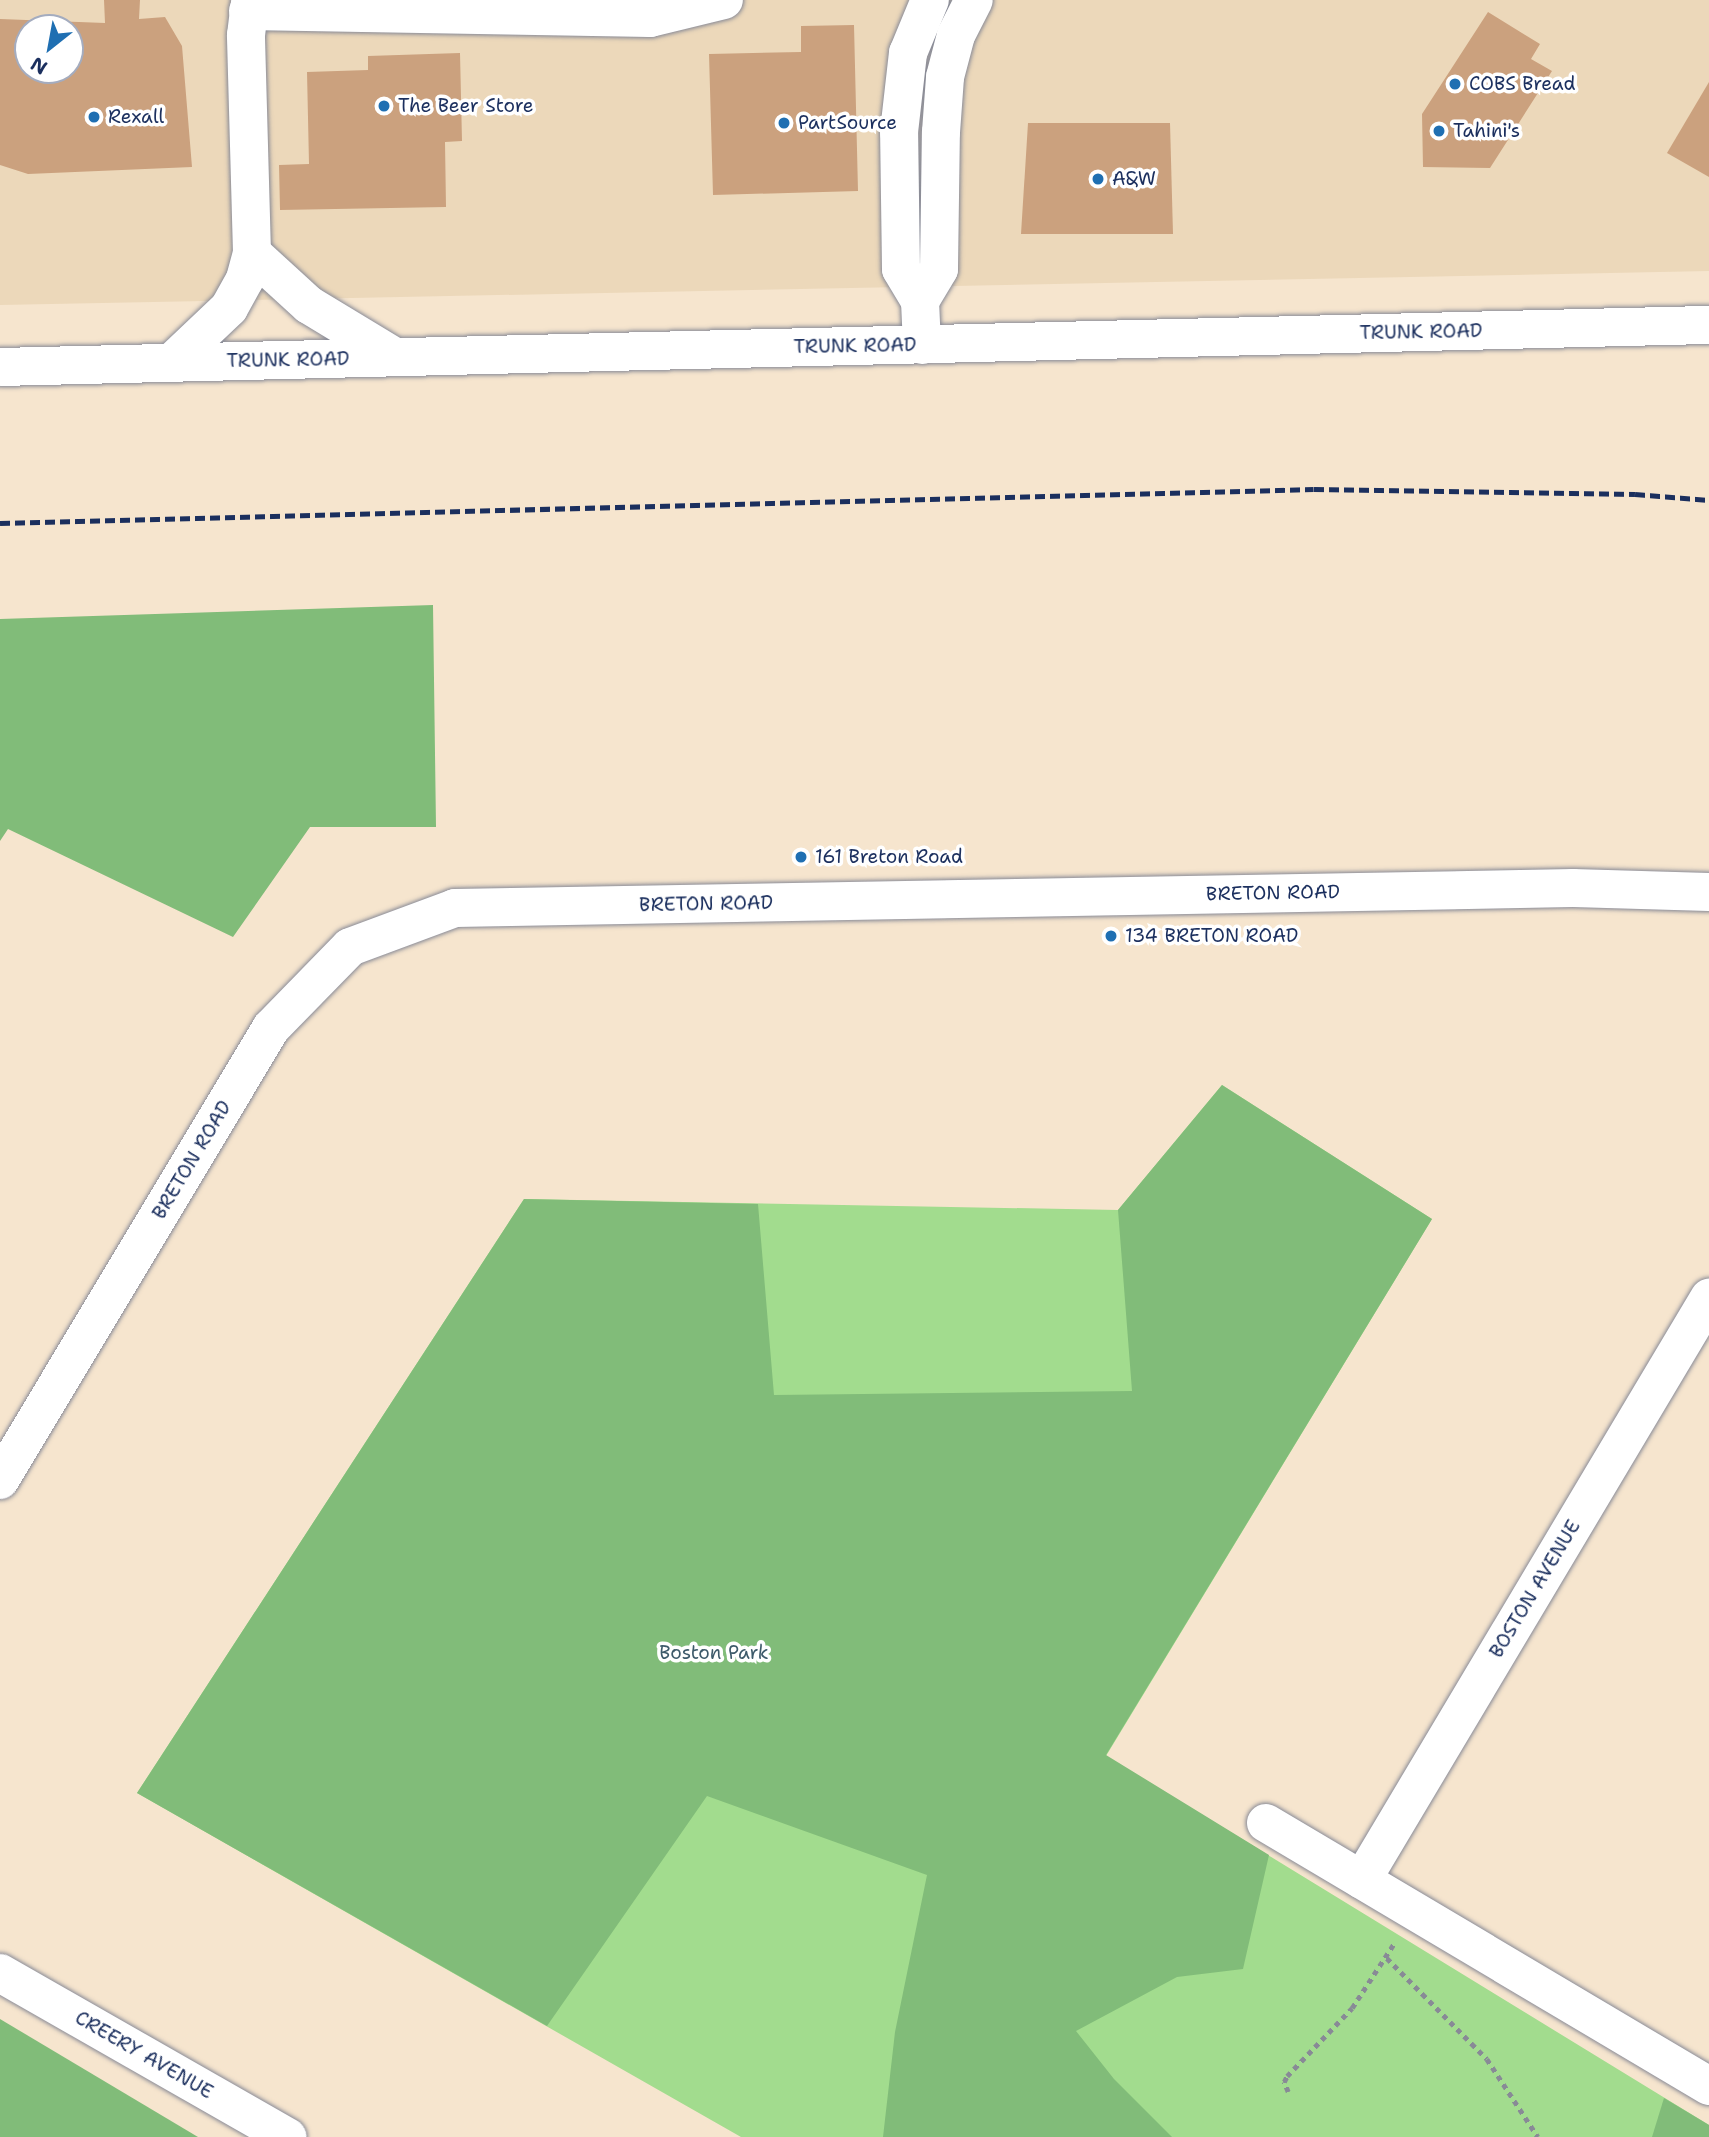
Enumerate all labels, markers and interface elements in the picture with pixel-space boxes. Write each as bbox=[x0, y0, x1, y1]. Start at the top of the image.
north arrow bbox=[14, 14, 84, 84]
text: N bbox=[26, 51, 52, 80]
place label: COBS Bread bbox=[1469, 73, 1575, 95]
marker: COBS Bread bbox=[1447, 76, 1463, 92]
place label: The Beer Store bbox=[398, 95, 533, 117]
marker: The Beer Store bbox=[376, 98, 392, 114]
place label: Rexall bbox=[108, 106, 164, 128]
marker: Rexall bbox=[86, 109, 102, 125]
place label: PartSource bbox=[798, 112, 897, 134]
marker: PartSource bbox=[776, 115, 792, 131]
place label: Tahini's bbox=[1453, 120, 1520, 142]
marker: Tahini's bbox=[1431, 123, 1447, 139]
place label: A&W bbox=[1112, 168, 1156, 190]
marker: A&W bbox=[1090, 171, 1106, 187]
street label: TRUNK ROAD bbox=[1359, 320, 1483, 344]
street label: TRUNK ROAD bbox=[793, 334, 917, 358]
street label: TRUNK ROAD bbox=[226, 348, 350, 372]
place label: 161 Breton Road bbox=[815, 846, 963, 868]
marker: 161 Breton Road bbox=[793, 849, 809, 865]
street label: BRETON ROAD bbox=[1206, 880, 1340, 906]
street label: BRETON ROAD bbox=[639, 891, 773, 917]
place label: 134 BRETON ROAD bbox=[1125, 925, 1298, 947]
marker: 134 BRETON ROAD bbox=[1103, 928, 1119, 944]
street label: BRETON ROAD bbox=[148, 1097, 236, 1223]
street label: BOSTON AVENUE bbox=[1485, 1516, 1585, 1662]
park label: Boston Park bbox=[659, 1642, 769, 1664]
street label: CREERY AVENUE bbox=[71, 2006, 217, 2104]

